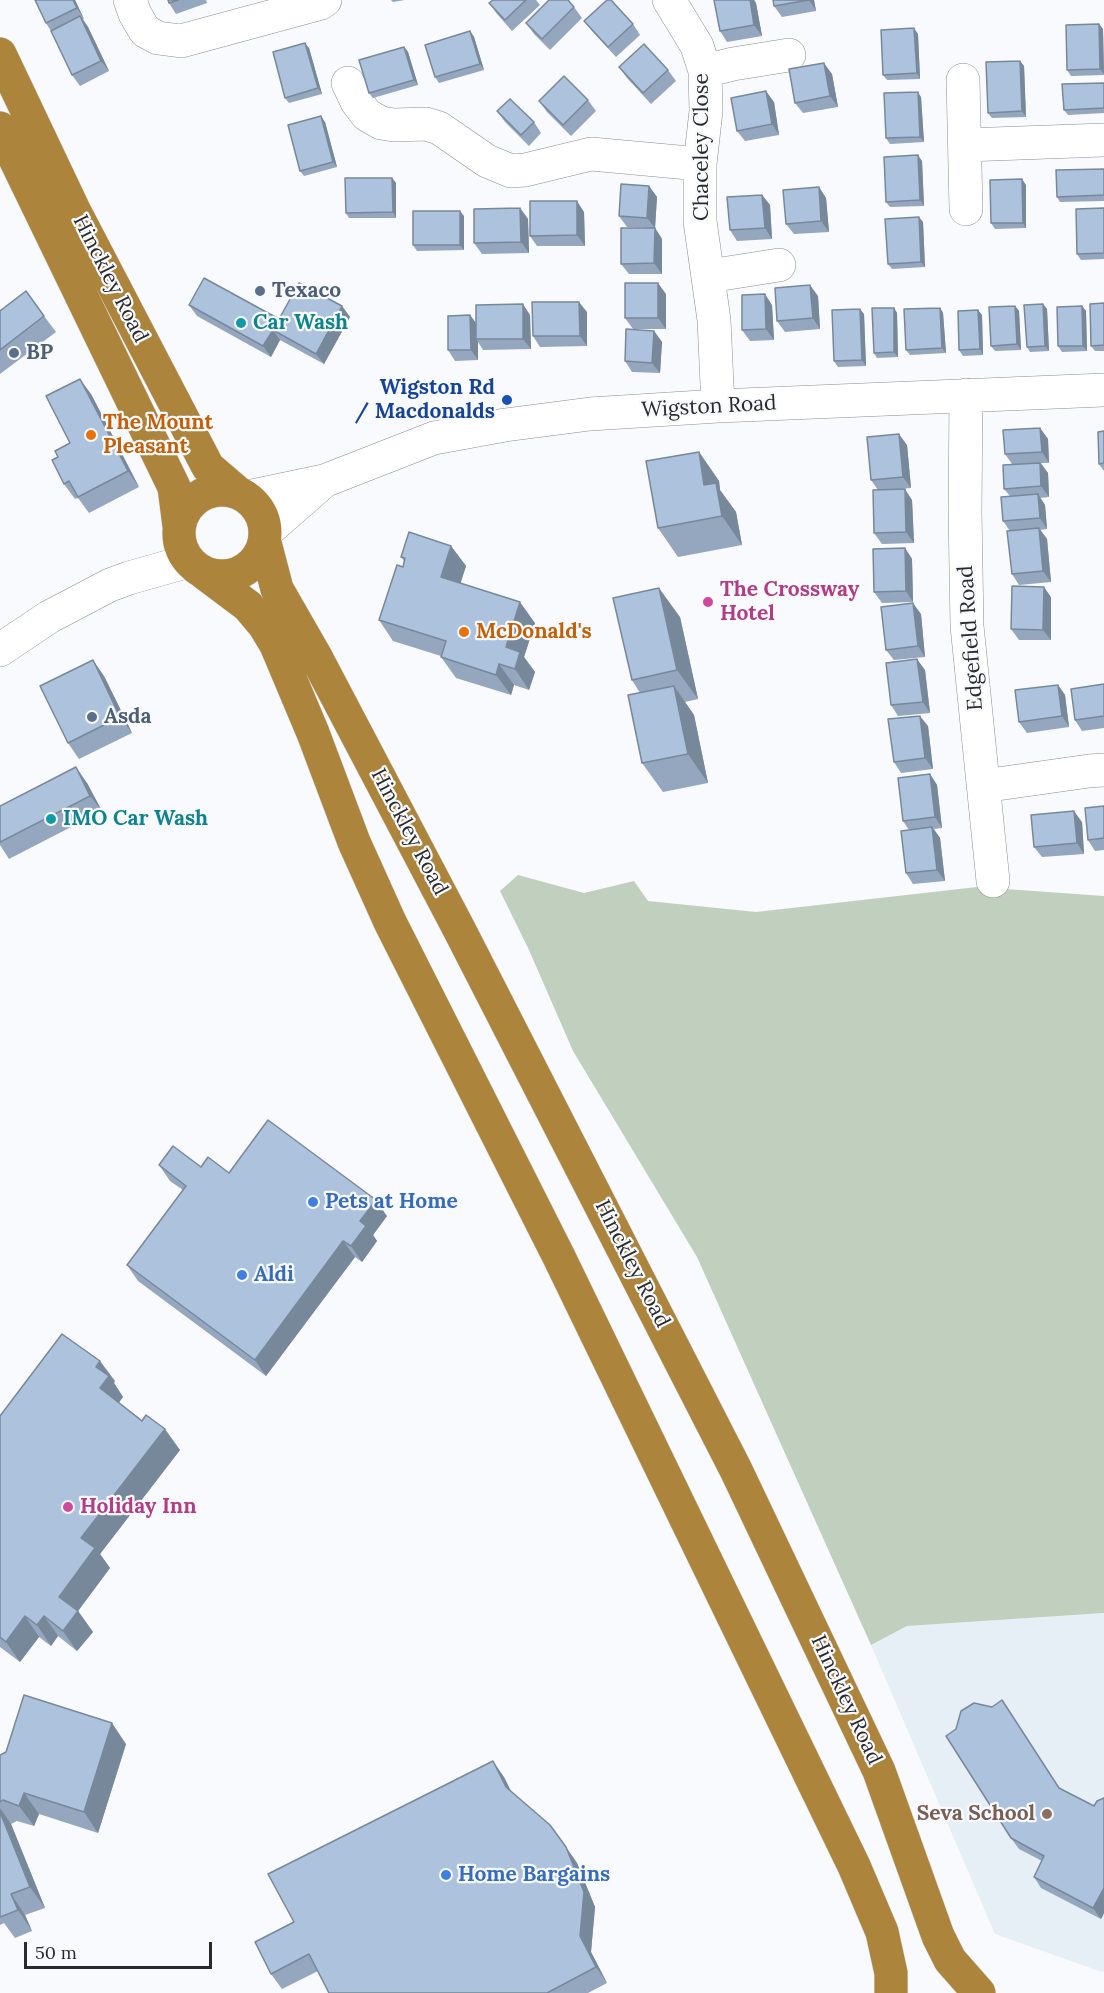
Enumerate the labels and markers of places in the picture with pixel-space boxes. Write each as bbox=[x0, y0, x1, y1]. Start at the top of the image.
place label: Texaco bbox=[272, 278, 341, 304]
marker: Texaco bbox=[253, 284, 267, 298]
place label: Car Wash bbox=[253, 310, 348, 336]
marker: Car Wash bbox=[234, 316, 248, 330]
place label: BP bbox=[26, 340, 53, 366]
marker: BP bbox=[7, 346, 21, 360]
place label: Wigston Rd / Macdonalds bbox=[355, 375, 495, 425]
marker: Wigston Rd / Macdonalds bbox=[500, 393, 514, 407]
place label: The Mount Pleasant bbox=[103, 410, 213, 460]
marker: The Mount Pleasant bbox=[84, 428, 98, 442]
place label: The Crossway Hotel bbox=[720, 577, 859, 627]
marker: The Crossway Hotel bbox=[701, 595, 715, 609]
place label: McDonald's bbox=[476, 619, 592, 645]
marker: McDonald's bbox=[457, 625, 471, 639]
place label: Asda bbox=[104, 704, 152, 730]
marker: Asda bbox=[85, 710, 99, 724]
place label: IMO Car Wash bbox=[63, 806, 208, 832]
marker: IMO Car Wash bbox=[44, 812, 58, 826]
place label: Pets at Home bbox=[325, 1189, 458, 1215]
marker: Pets at Home bbox=[306, 1195, 320, 1209]
place label: Aldi bbox=[254, 1262, 294, 1288]
marker: Aldi bbox=[235, 1268, 249, 1282]
place label: Holiday Inn bbox=[80, 1494, 197, 1520]
marker: Holiday Inn bbox=[61, 1500, 75, 1514]
place label: Seva School bbox=[917, 1801, 1035, 1827]
marker: Seva School bbox=[1040, 1807, 1054, 1821]
place label: Home Bargains bbox=[458, 1862, 610, 1888]
marker: Home Bargains bbox=[439, 1868, 453, 1882]

